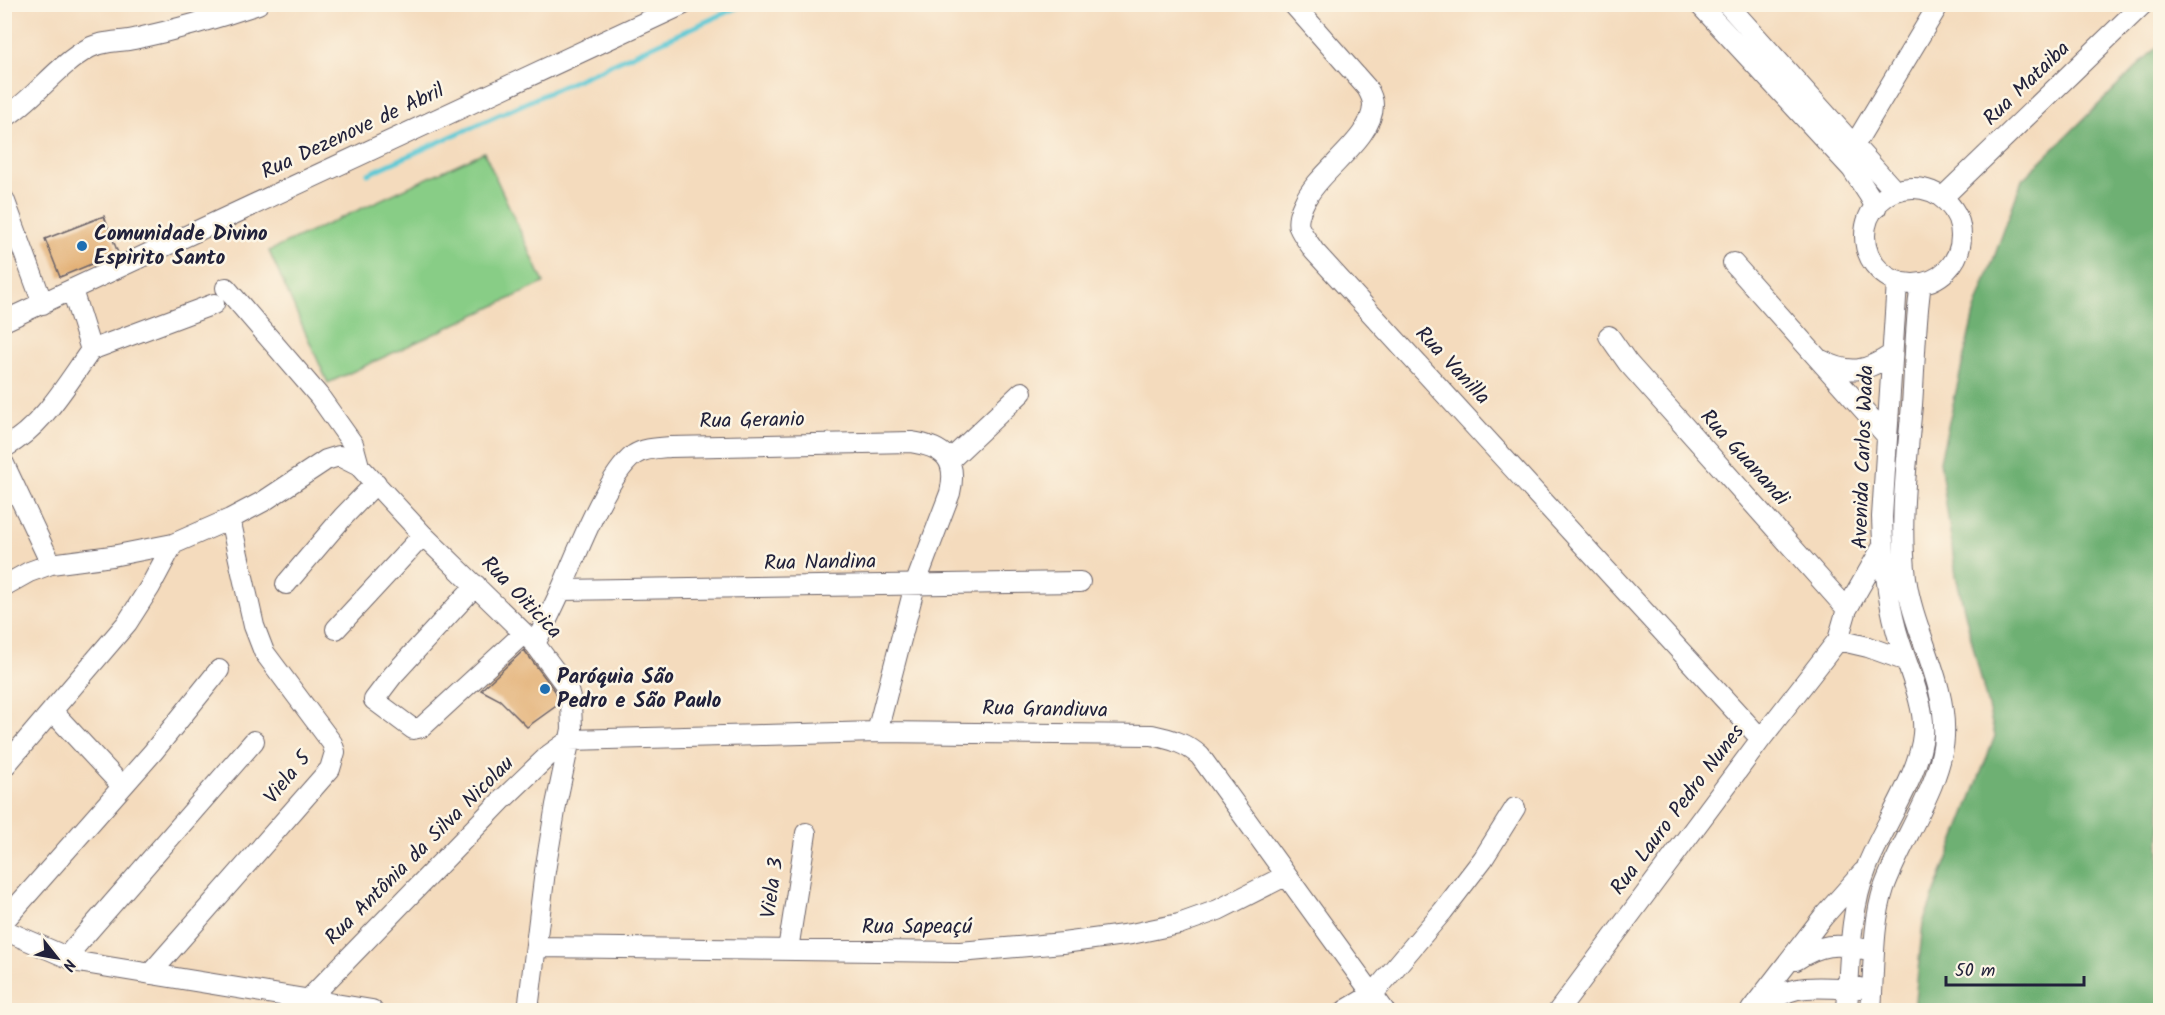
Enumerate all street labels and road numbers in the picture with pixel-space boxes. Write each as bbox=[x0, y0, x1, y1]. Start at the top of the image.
street label: Rua Mataiba bbox=[1976, 34, 2078, 134]
street label: Rua Dezenove de Abril bbox=[256, 75, 450, 189]
street label: Rua Vanilla bbox=[1407, 319, 1497, 413]
street label: Avenida Carlos Wada bbox=[1844, 364, 1884, 550]
street label: Rua Guanandi bbox=[1691, 402, 1797, 515]
street label: Rua Geranio bbox=[699, 404, 805, 438]
street label: Rua Nandina bbox=[764, 546, 876, 580]
street label: Rua Oiticica bbox=[473, 549, 569, 647]
street label: Rua Grandiuva bbox=[982, 692, 1108, 728]
street label: Rua Lauro Pedro Nunes bbox=[1603, 717, 1754, 903]
street label: Viela 5 bbox=[256, 743, 321, 812]
street label: Rua Antônia da Silva Nicolau bbox=[317, 748, 523, 954]
street label: Viela 3 bbox=[752, 855, 794, 921]
street label: Rua Sapeaçú bbox=[862, 911, 973, 944]

